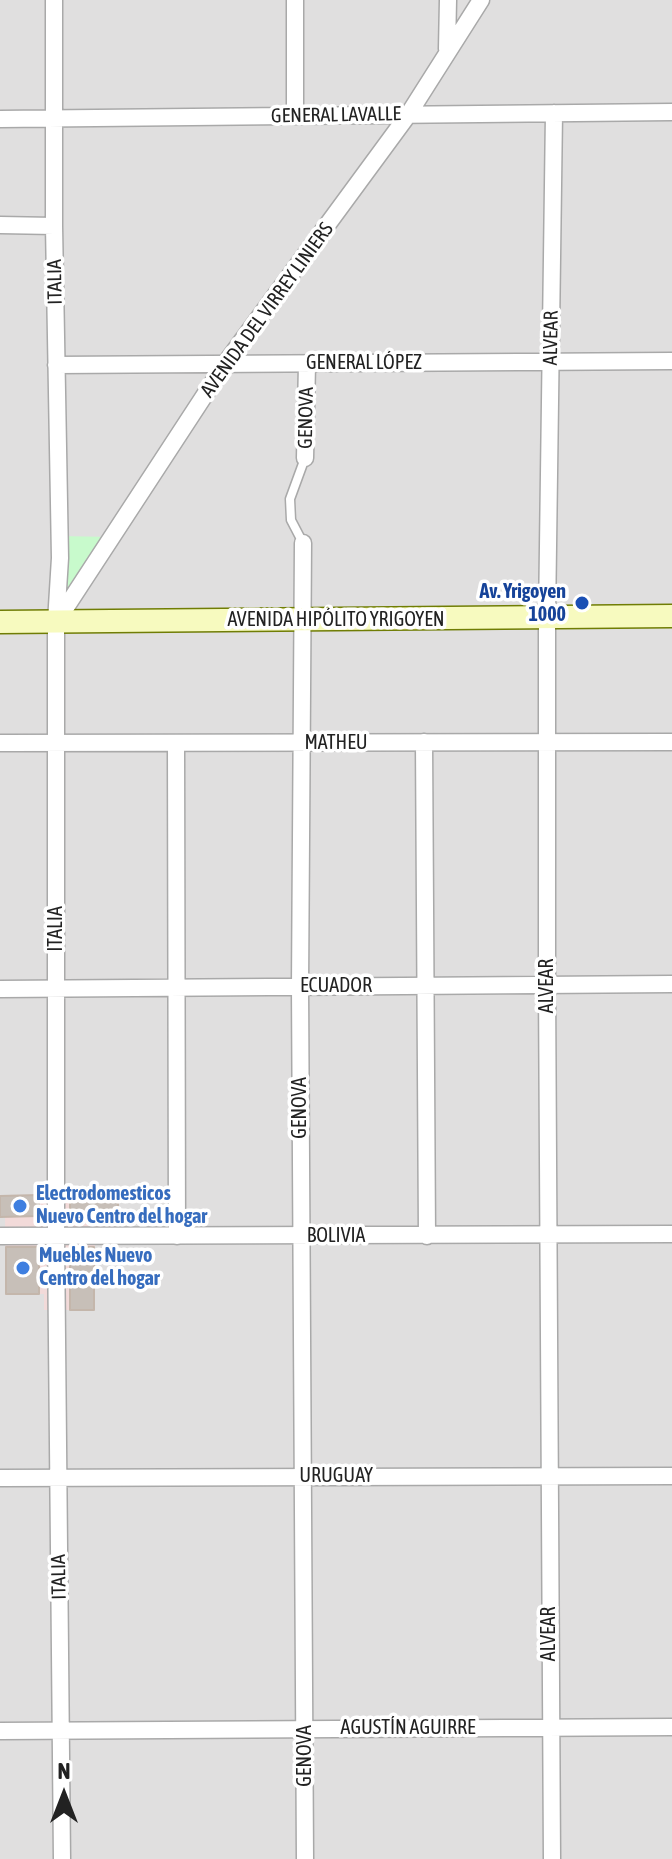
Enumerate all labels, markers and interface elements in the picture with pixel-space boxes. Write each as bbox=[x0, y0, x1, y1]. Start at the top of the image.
street label: GENERAL LAVALLE bbox=[271, 102, 401, 128]
street label: AVENIDA DEL VIRREY LINIERS bbox=[195, 218, 339, 402]
street label: ITALIA bbox=[43, 259, 67, 305]
street label: ALVEAR bbox=[539, 311, 563, 365]
street label: GENERAL LÓPEZ bbox=[306, 351, 422, 375]
street label: GENOVA bbox=[293, 387, 319, 449]
place label: Av. Yrigoyen 1000 bbox=[479, 580, 566, 627]
marker: Av. Yrigoyen 1000 bbox=[573, 594, 591, 612]
street label: AVENIDA HIPÓLITO YRIGOYEN bbox=[227, 608, 445, 632]
street label: MATHEU bbox=[304, 731, 368, 755]
street label: ITALIA bbox=[44, 906, 68, 952]
street label: ALVEAR bbox=[535, 959, 559, 1013]
street label: ECUADOR bbox=[300, 974, 372, 998]
street label: GENOVA bbox=[288, 1077, 312, 1139]
place label: Electrodomesticos Nuevo Centro del hogar bbox=[36, 1182, 207, 1229]
marker: Electrodomesticos Nuevo Centro del hogar bbox=[11, 1197, 29, 1215]
street label: BOLIVIA bbox=[307, 1224, 365, 1248]
place label: Muebles Nuevo Centro del hogar bbox=[39, 1244, 160, 1291]
marker: Muebles Nuevo Centro del hogar bbox=[14, 1259, 32, 1277]
street label: URUGUAY bbox=[299, 1464, 373, 1488]
street label: ITALIA bbox=[47, 1554, 71, 1600]
street label: ALVEAR bbox=[537, 1607, 561, 1661]
street label: AGUSTÍN AGUIRRE bbox=[341, 1716, 475, 1740]
street label: GENOVA bbox=[293, 1725, 317, 1787]
north arrow bbox=[24, 1755, 104, 1835]
text: N bbox=[58, 1758, 70, 1784]

